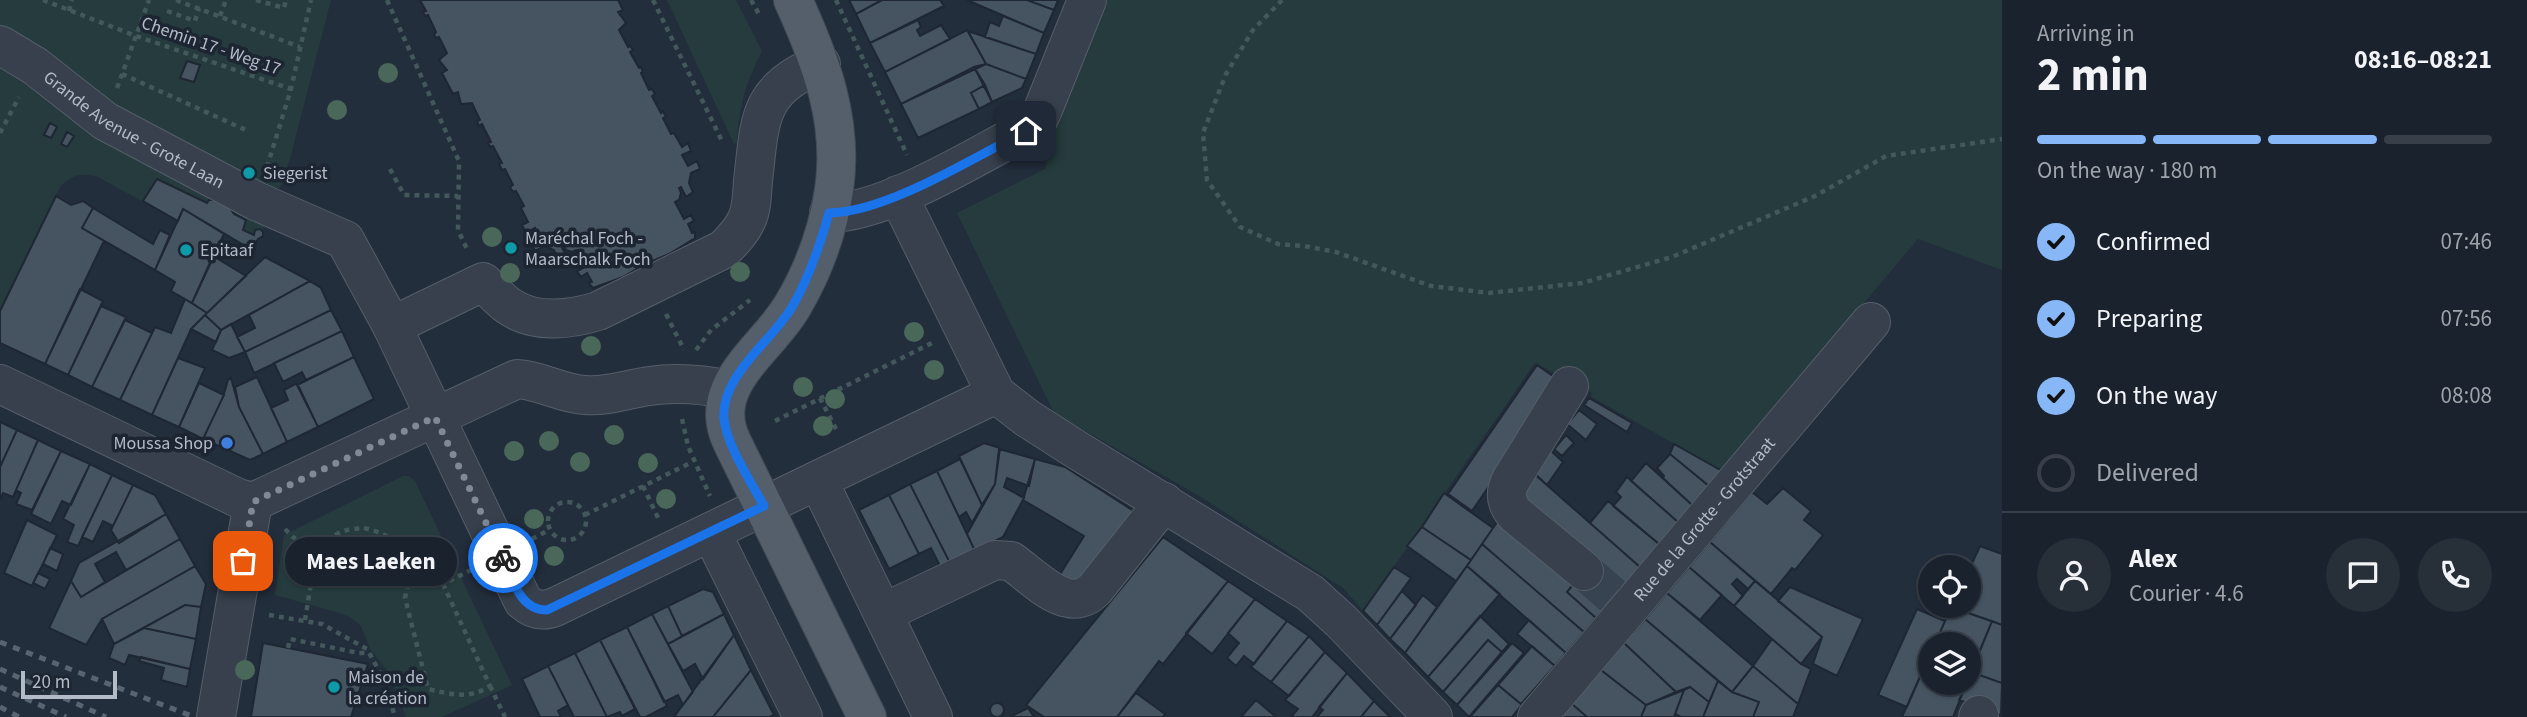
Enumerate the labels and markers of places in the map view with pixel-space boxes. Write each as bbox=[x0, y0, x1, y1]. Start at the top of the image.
pin bbox=[996, 101, 1056, 161]
place label: Siegerist bbox=[263, 161, 327, 186]
marker: Siegerist bbox=[241, 165, 257, 181]
place label: Maréchal Foch - Maarschalk Foch bbox=[525, 226, 651, 272]
place label: Epitaaf bbox=[200, 238, 254, 263]
marker: Maréchal Foch - Maarschalk Foch bbox=[503, 240, 519, 256]
marker: Epitaaf bbox=[178, 242, 194, 258]
place label: Moussa Shop bbox=[113, 431, 213, 456]
marker: Moussa Shop bbox=[219, 435, 235, 451]
pin bbox=[213, 531, 273, 591]
callout: Maes Laeken bbox=[285, 536, 457, 586]
place label: Maison de la création bbox=[348, 665, 427, 711]
marker: Maison de la création bbox=[326, 679, 342, 695]

